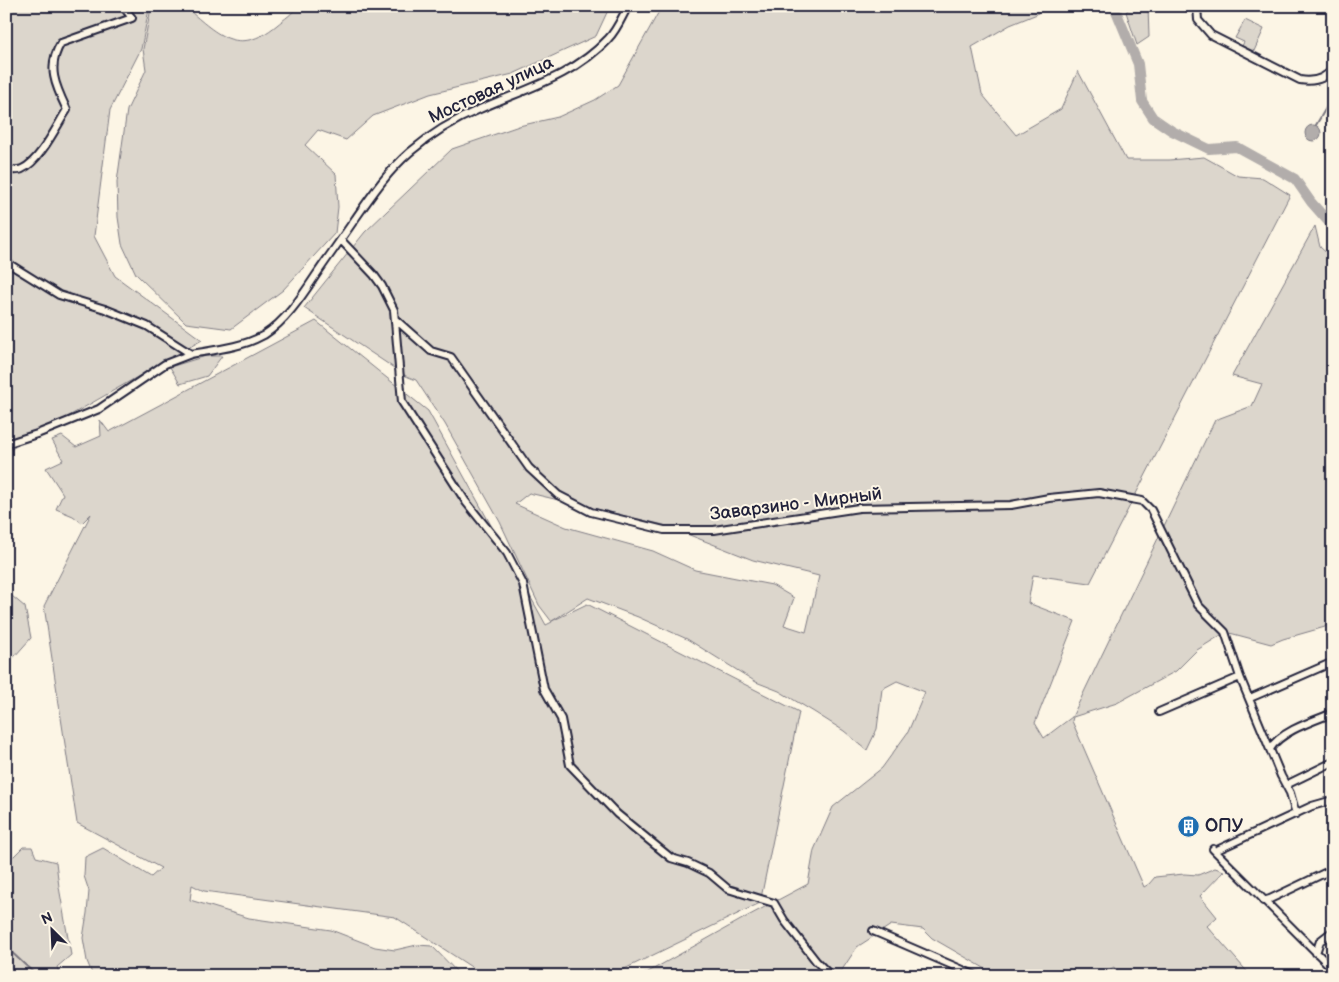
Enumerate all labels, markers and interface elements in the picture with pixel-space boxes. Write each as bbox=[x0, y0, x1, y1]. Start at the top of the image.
street label: Мостовая улица bbox=[425, 52, 557, 128]
street label: Заварзино - Мирный bbox=[709, 483, 883, 525]
building icon: ОПУ bbox=[1177, 814, 1201, 838]
place label: ОПУ bbox=[1205, 816, 1244, 837]
north arrow bbox=[28, 904, 78, 954]
text: N bbox=[39, 909, 55, 928]

